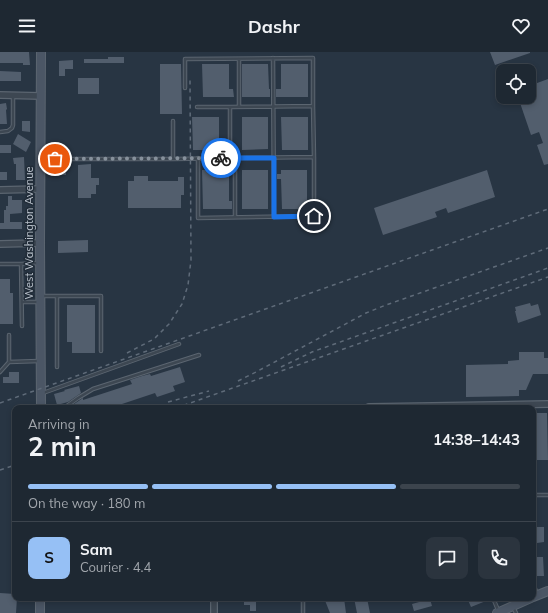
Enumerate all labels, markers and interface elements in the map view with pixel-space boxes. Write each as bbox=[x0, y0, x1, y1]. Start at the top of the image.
icon: menu bbox=[16, 15, 38, 37]
text: Dashr bbox=[248, 15, 300, 38]
icon: heart bbox=[510, 15, 532, 37]
map controls bbox=[496, 64, 536, 104]
button: locate bbox=[496, 64, 536, 104]
courier bbox=[201, 138, 241, 178]
pin bbox=[38, 142, 72, 176]
icon: bike bbox=[210, 147, 232, 169]
icon: bag bbox=[44, 148, 66, 170]
street label: West Washington Avenue bbox=[22, 166, 36, 300]
pin bbox=[297, 199, 331, 233]
icon: home bbox=[303, 205, 325, 227]
text: Arriving in bbox=[28, 416, 90, 432]
text: 2 min bbox=[28, 430, 97, 463]
text: 14:38–14:43 bbox=[433, 430, 520, 449]
text: On the way · 180 m bbox=[28, 495, 145, 511]
button: chat bbox=[426, 537, 468, 579]
button: phone bbox=[478, 537, 520, 579]
text: Sam bbox=[80, 540, 112, 559]
text: S bbox=[44, 548, 54, 567]
text: Courier · 4.4 bbox=[80, 559, 151, 575]

